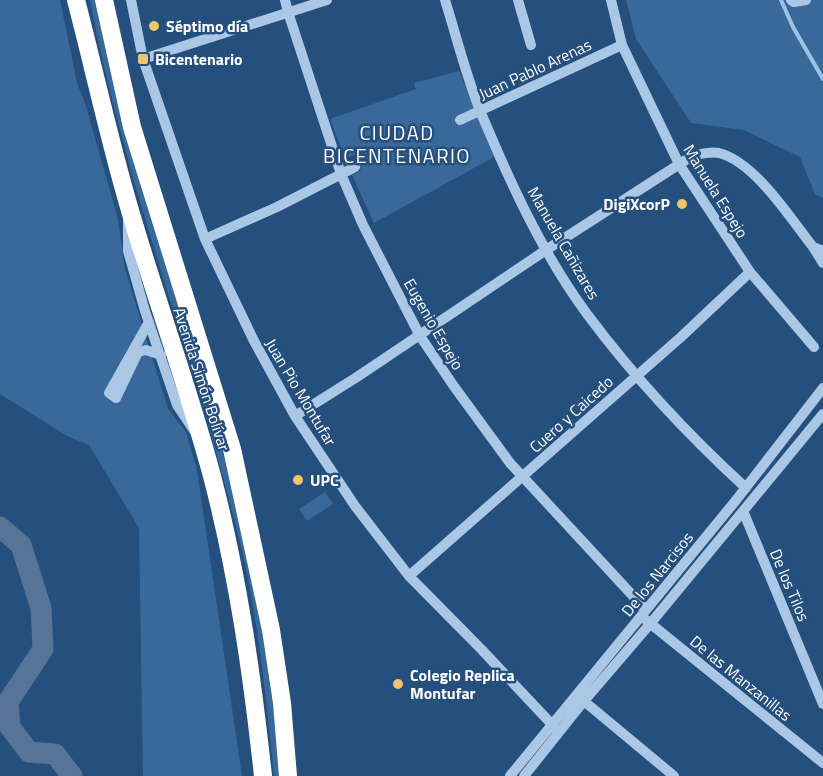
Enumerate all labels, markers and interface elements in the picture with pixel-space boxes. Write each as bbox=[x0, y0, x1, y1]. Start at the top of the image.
place label: Séptimo día bbox=[166, 14, 248, 38]
marker: Séptimo día bbox=[147, 19, 161, 33]
street label: Juan Pablo Arenas bbox=[475, 32, 595, 106]
place label: Bicentenario bbox=[155, 47, 243, 71]
marker: Bicentenario bbox=[136, 52, 150, 66]
district label: CIUDAD BICENTENARIO bbox=[323, 117, 471, 171]
street label: Manuela Espejo bbox=[678, 139, 754, 243]
street label: Manuela Cañizares bbox=[522, 182, 606, 304]
place label: DigiXcorP bbox=[603, 192, 671, 216]
marker: DigiXcorP bbox=[675, 197, 689, 211]
street label: Eugenio Espejo bbox=[398, 274, 470, 374]
street label: Avenida Simón Bolívar bbox=[167, 304, 237, 454]
street label: Juan Pio Montufar bbox=[259, 334, 343, 451]
street label: Cuero y Caicedo bbox=[524, 370, 618, 458]
place label: UPC bbox=[310, 468, 339, 492]
marker: UPC bbox=[291, 473, 305, 487]
street label: De los Narcisos bbox=[615, 526, 699, 622]
street label: De los Tilos bbox=[764, 545, 816, 625]
street label: De las Manzanillas bbox=[685, 629, 797, 727]
place label: Colegio Replica Montufar bbox=[410, 663, 515, 705]
marker: Colegio Replica Montufar bbox=[391, 677, 405, 691]

